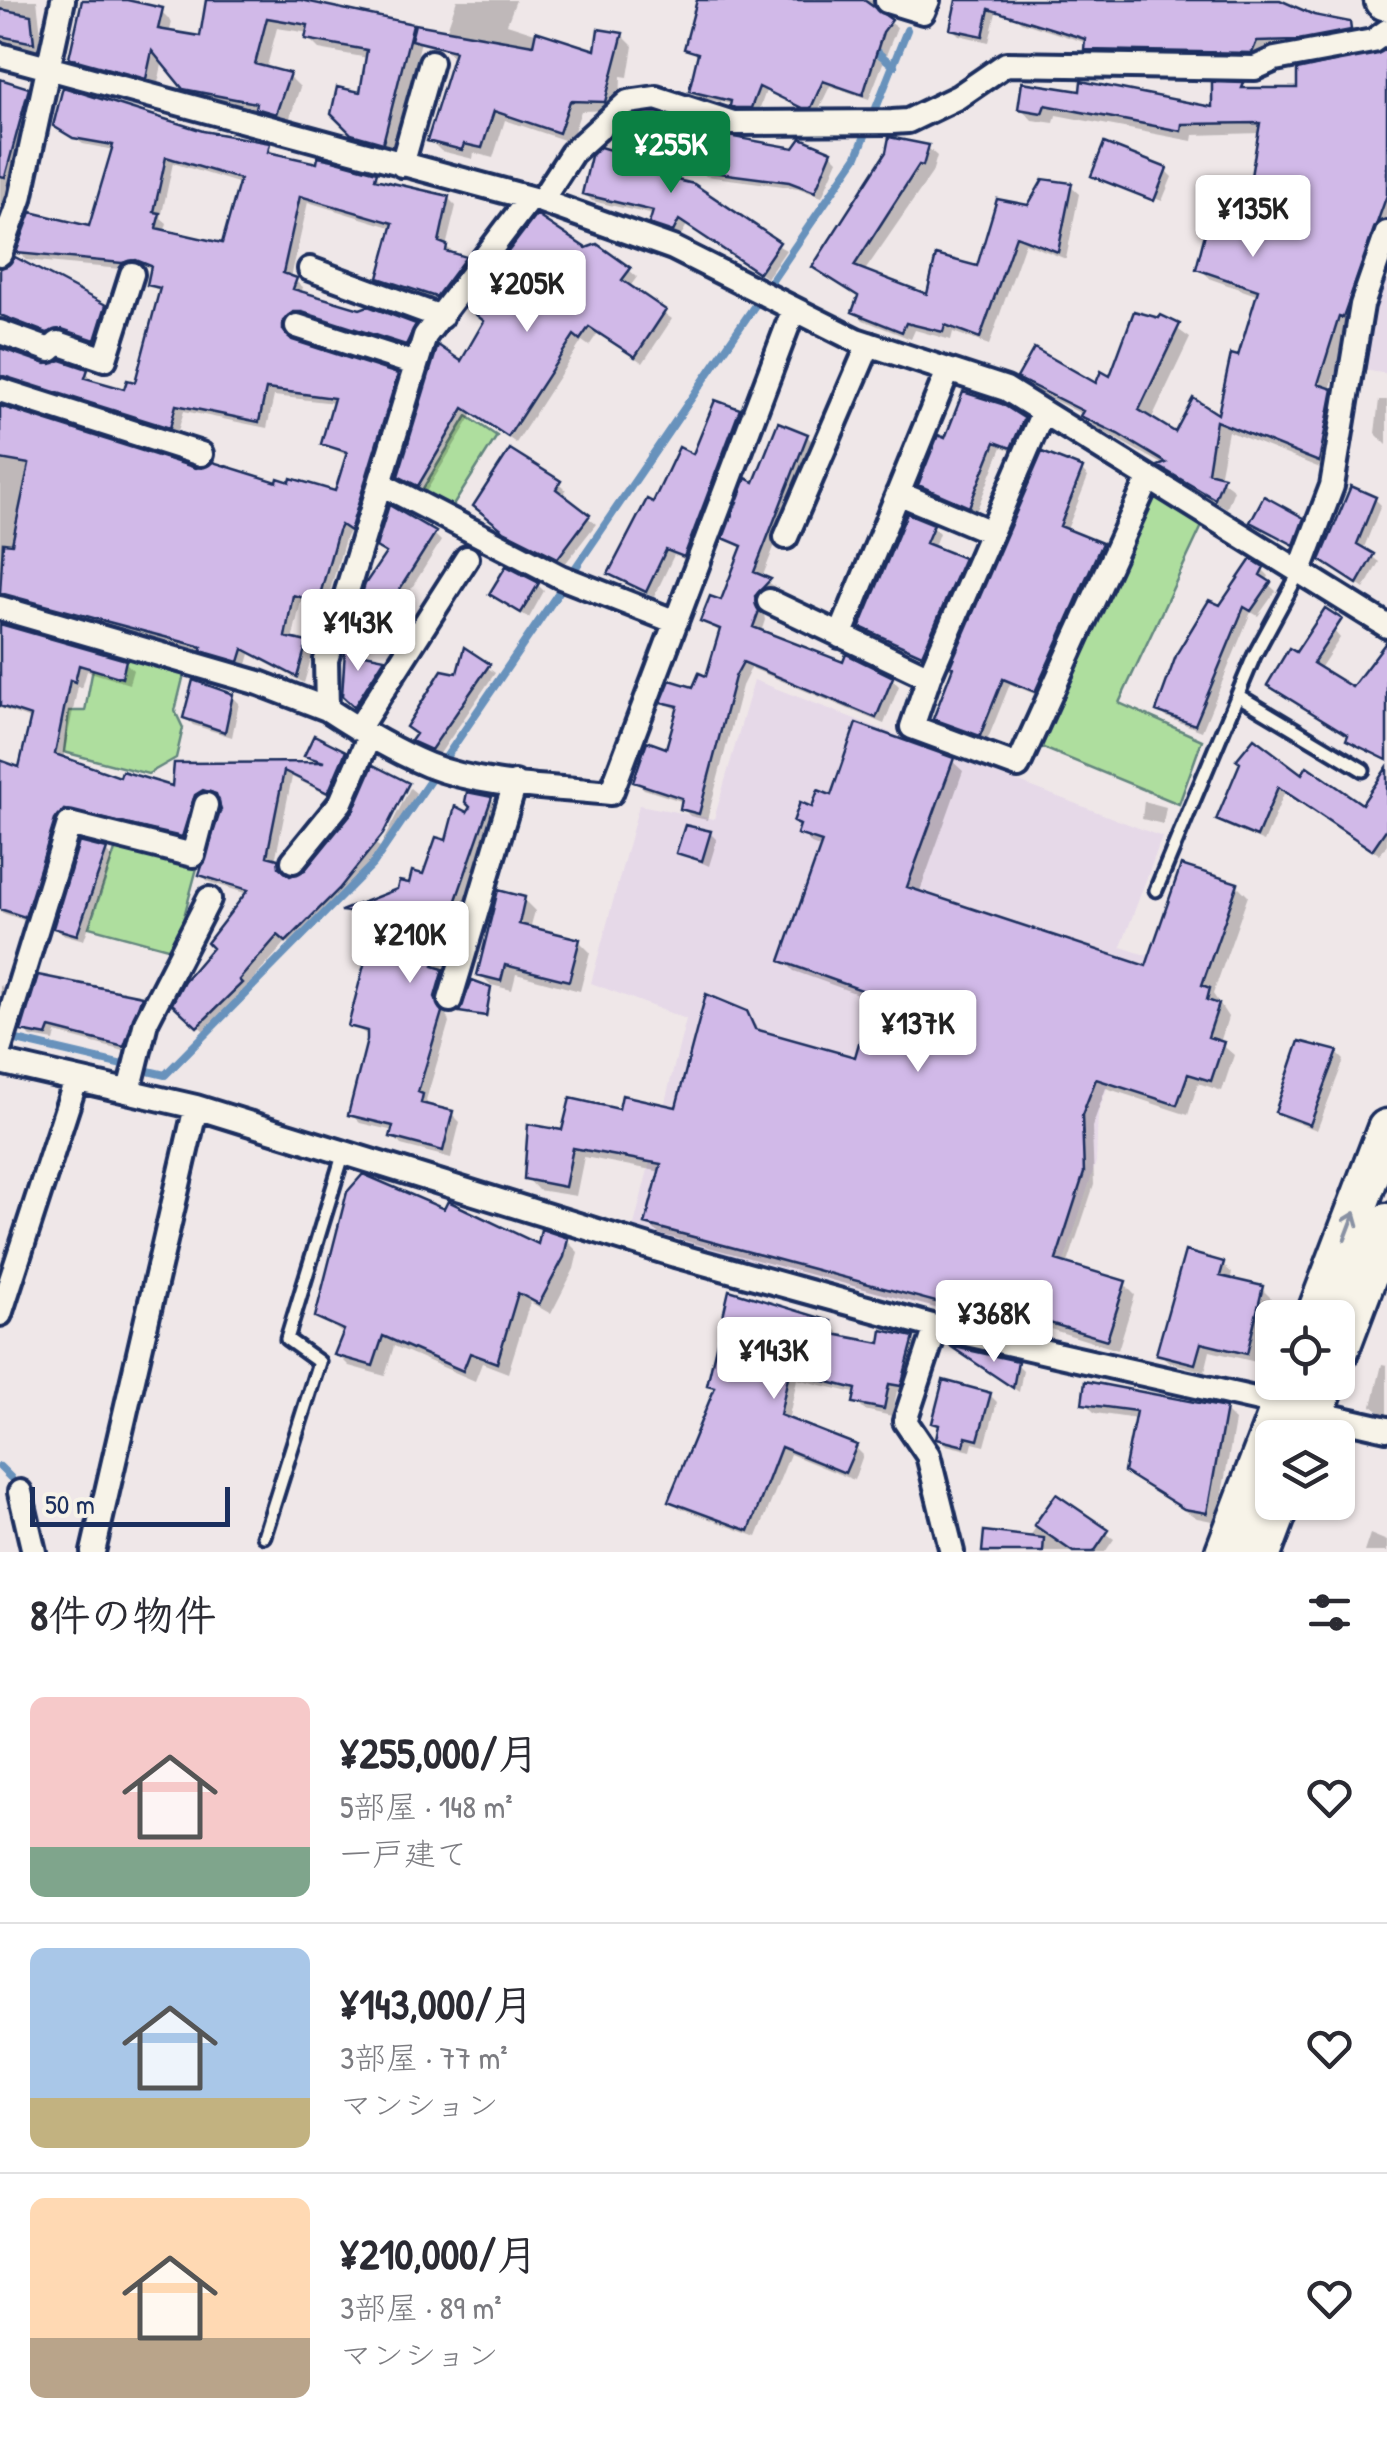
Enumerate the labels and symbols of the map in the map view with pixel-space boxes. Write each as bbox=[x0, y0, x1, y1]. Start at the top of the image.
pin: ¥255K bbox=[601, 111, 741, 196]
pin: ¥135K bbox=[1183, 175, 1323, 260]
pin: ¥205K bbox=[457, 250, 597, 335]
pin: ¥143K bbox=[288, 589, 428, 674]
pin: ¥210K bbox=[340, 901, 480, 986]
pin: ¥137K bbox=[848, 990, 988, 1075]
one-way arrow bbox=[1342, 1212, 1360, 1242]
pin: ¥368K bbox=[924, 1280, 1064, 1365]
pin: ¥143K bbox=[704, 1317, 844, 1402]
scale bar bbox=[30, 1482, 230, 1526]

